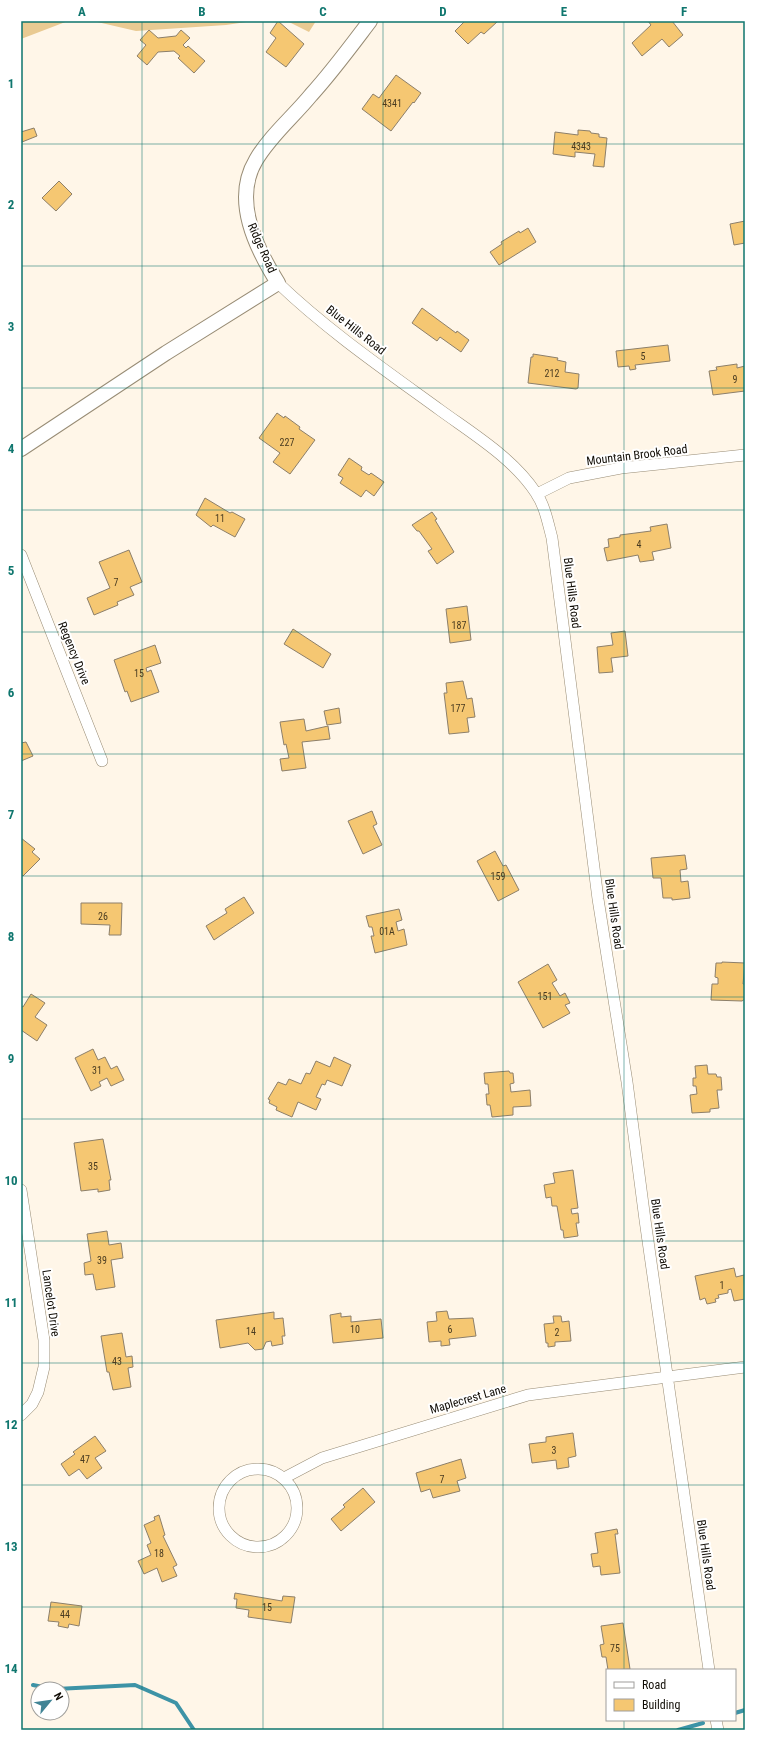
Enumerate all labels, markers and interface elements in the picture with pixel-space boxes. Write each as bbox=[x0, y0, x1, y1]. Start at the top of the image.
text: A bbox=[78, 4, 86, 19]
text: B bbox=[198, 4, 206, 19]
text: C bbox=[319, 4, 327, 19]
text: D bbox=[439, 4, 447, 19]
text: E bbox=[561, 4, 568, 19]
text: F bbox=[681, 4, 687, 19]
text: 1 bbox=[8, 76, 14, 91]
house number: 4341 bbox=[382, 98, 402, 109]
house number: 4343 bbox=[571, 141, 591, 152]
text: 2 bbox=[8, 197, 15, 212]
street label: Ridge Road bbox=[245, 221, 279, 275]
street label: Blue Hills Road bbox=[324, 302, 389, 358]
text: 3 bbox=[8, 319, 14, 334]
house number: 5 bbox=[641, 351, 646, 362]
house number: 212 bbox=[545, 368, 559, 379]
house number: 9 bbox=[733, 374, 738, 385]
house number: 227 bbox=[280, 437, 294, 448]
text: 4 bbox=[8, 441, 15, 456]
street label: Mountain Brook Road bbox=[586, 442, 688, 468]
house number: 11 bbox=[215, 513, 225, 524]
house number: 4 bbox=[637, 539, 642, 550]
street label: Blue Hills Road bbox=[561, 557, 583, 629]
text: 5 bbox=[8, 563, 15, 578]
house number: 7 bbox=[114, 577, 119, 588]
street label: Regency Drive bbox=[55, 620, 93, 687]
house number: 187 bbox=[452, 620, 466, 631]
house number: 15 bbox=[134, 668, 144, 679]
text: 6 bbox=[8, 685, 15, 700]
house number: 177 bbox=[451, 703, 465, 714]
text: 7 bbox=[8, 807, 15, 822]
house number: 159 bbox=[491, 871, 505, 882]
street label: Blue Hills Road bbox=[602, 878, 626, 950]
house number: 26 bbox=[98, 911, 108, 922]
house number: 01A bbox=[379, 926, 395, 937]
text: 8 bbox=[8, 929, 14, 944]
house number: 151 bbox=[538, 991, 552, 1002]
text: 9 bbox=[8, 1051, 14, 1066]
house number: 31 bbox=[92, 1065, 102, 1076]
house number: 35 bbox=[88, 1161, 98, 1172]
text: 10 bbox=[4, 1173, 18, 1188]
street label: Blue Hills Road bbox=[648, 1198, 672, 1270]
house number: 39 bbox=[97, 1255, 107, 1266]
street label: Lancelot Drive bbox=[39, 1269, 63, 1338]
house number: 1 bbox=[720, 1280, 724, 1291]
text: 11 bbox=[4, 1295, 18, 1310]
house number: 10 bbox=[350, 1324, 360, 1335]
house number: 6 bbox=[448, 1324, 453, 1335]
house number: 14 bbox=[246, 1326, 256, 1337]
house number: 2 bbox=[555, 1327, 560, 1338]
house number: 43 bbox=[112, 1356, 122, 1367]
street label: Maplecrest Lane bbox=[428, 1381, 508, 1417]
text: 12 bbox=[4, 1417, 18, 1432]
house number: 3 bbox=[552, 1445, 557, 1456]
house number: 47 bbox=[80, 1454, 90, 1465]
house number: 7 bbox=[440, 1474, 445, 1485]
street label: Blue Hills Road bbox=[694, 1519, 718, 1591]
text: 13 bbox=[4, 1539, 18, 1554]
house number: 18 bbox=[154, 1548, 164, 1559]
house number: 15 bbox=[262, 1602, 272, 1613]
house number: 44 bbox=[60, 1609, 70, 1620]
house number: 75 bbox=[610, 1643, 620, 1654]
text: 14 bbox=[4, 1661, 18, 1676]
legend bbox=[606, 1669, 736, 1721]
text: Road bbox=[642, 1678, 666, 1692]
north arrow bbox=[30, 1681, 70, 1721]
text: N bbox=[51, 1690, 66, 1703]
text: Building bbox=[642, 1698, 680, 1712]

